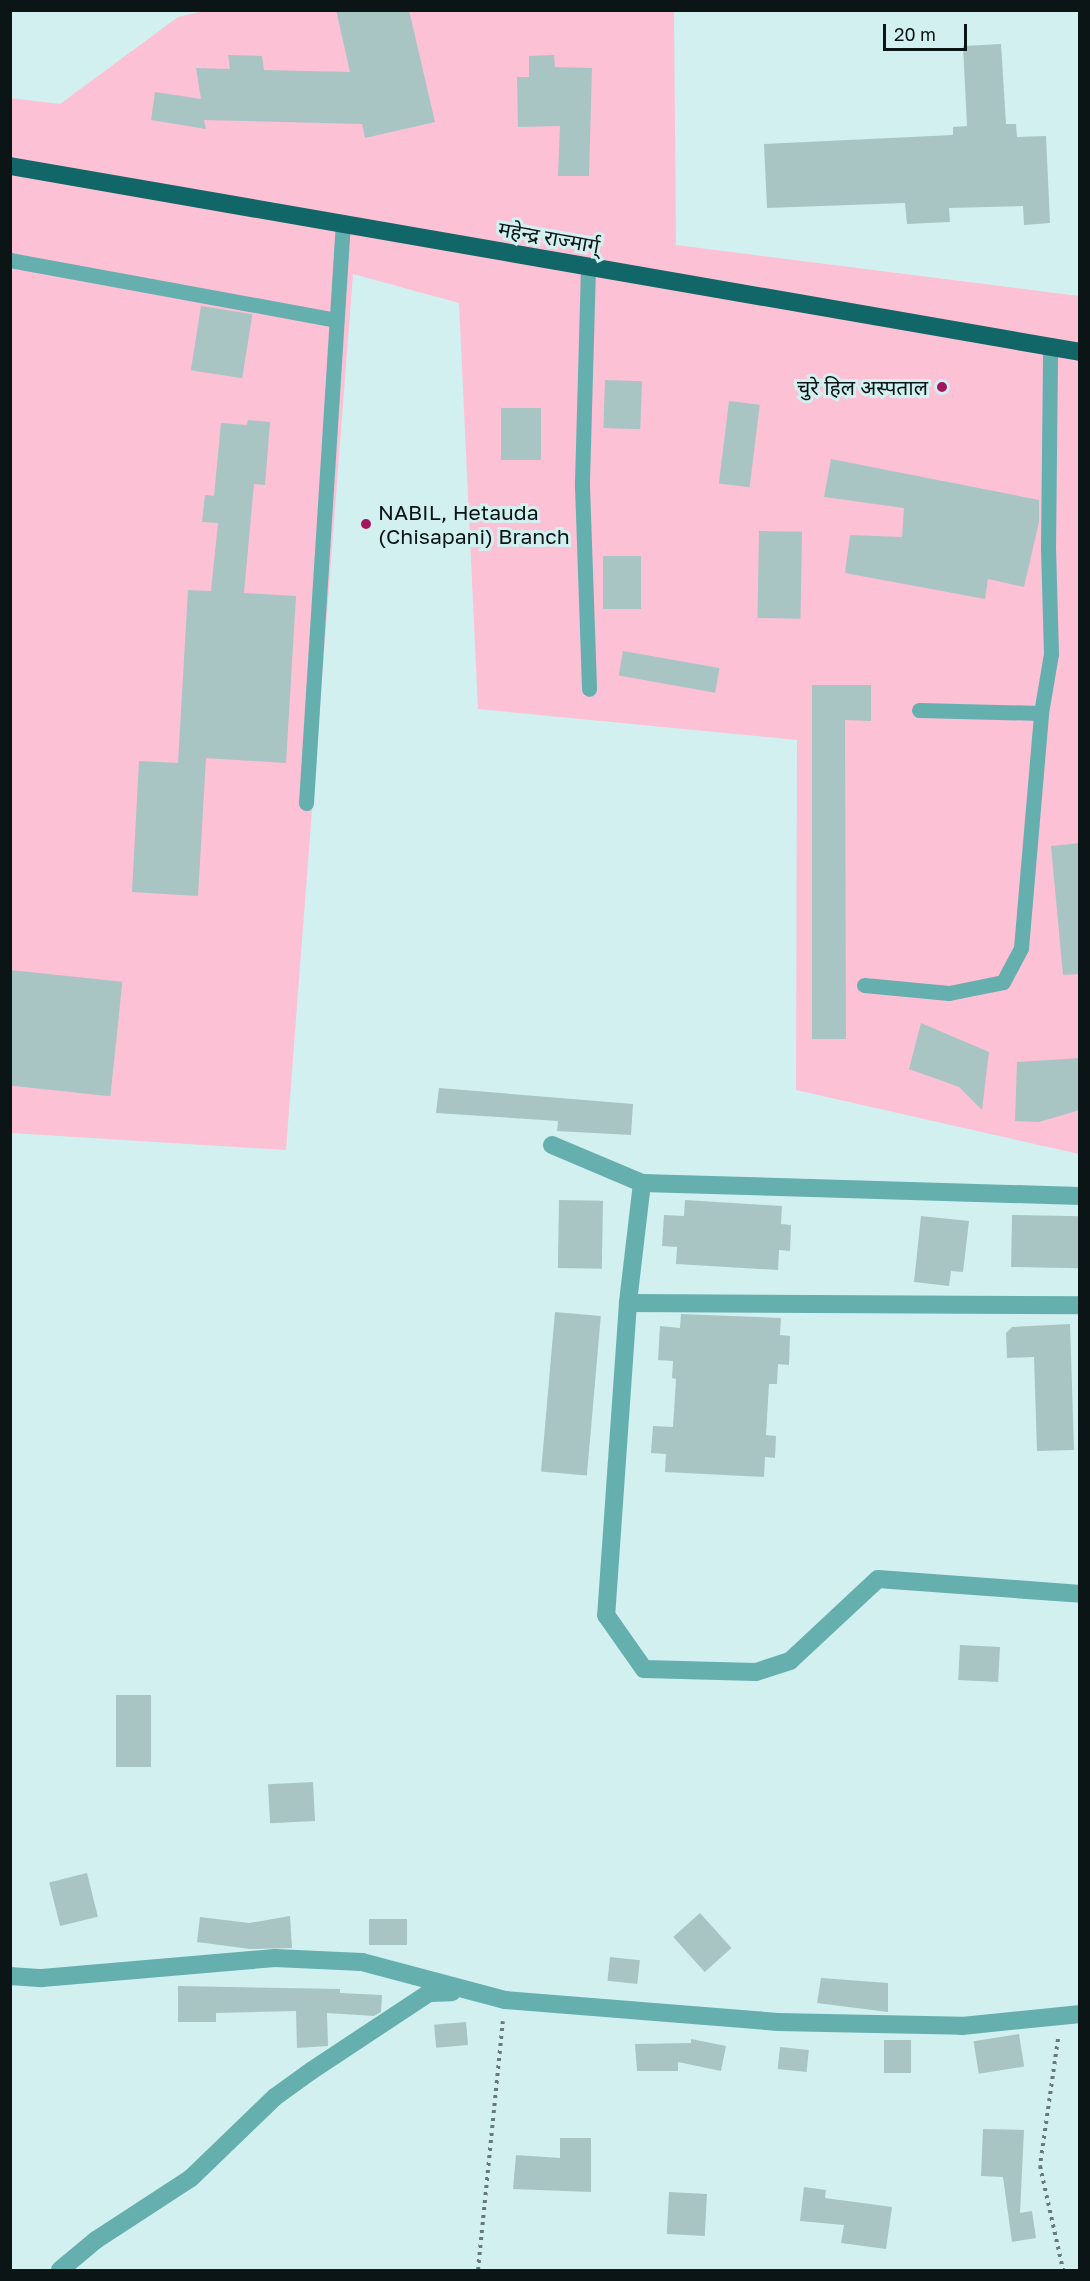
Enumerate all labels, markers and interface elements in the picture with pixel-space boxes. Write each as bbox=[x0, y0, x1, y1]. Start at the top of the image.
scale bar bbox=[886, 12, 970, 50]
text: 20 m bbox=[894, 23, 936, 45]
street label: महेन्द्र राज्मार्ग् bbox=[496, 216, 602, 258]
place label: चुरे हिल अस्पताल bbox=[797, 374, 928, 400]
marker: चुरे हिल अस्पताल bbox=[933, 378, 951, 396]
place label: NABIL, Hetauda (Chisapani) Branch bbox=[378, 499, 570, 549]
marker: NABIL, Hetauda (Chisapani) Branch bbox=[359, 517, 373, 531]

